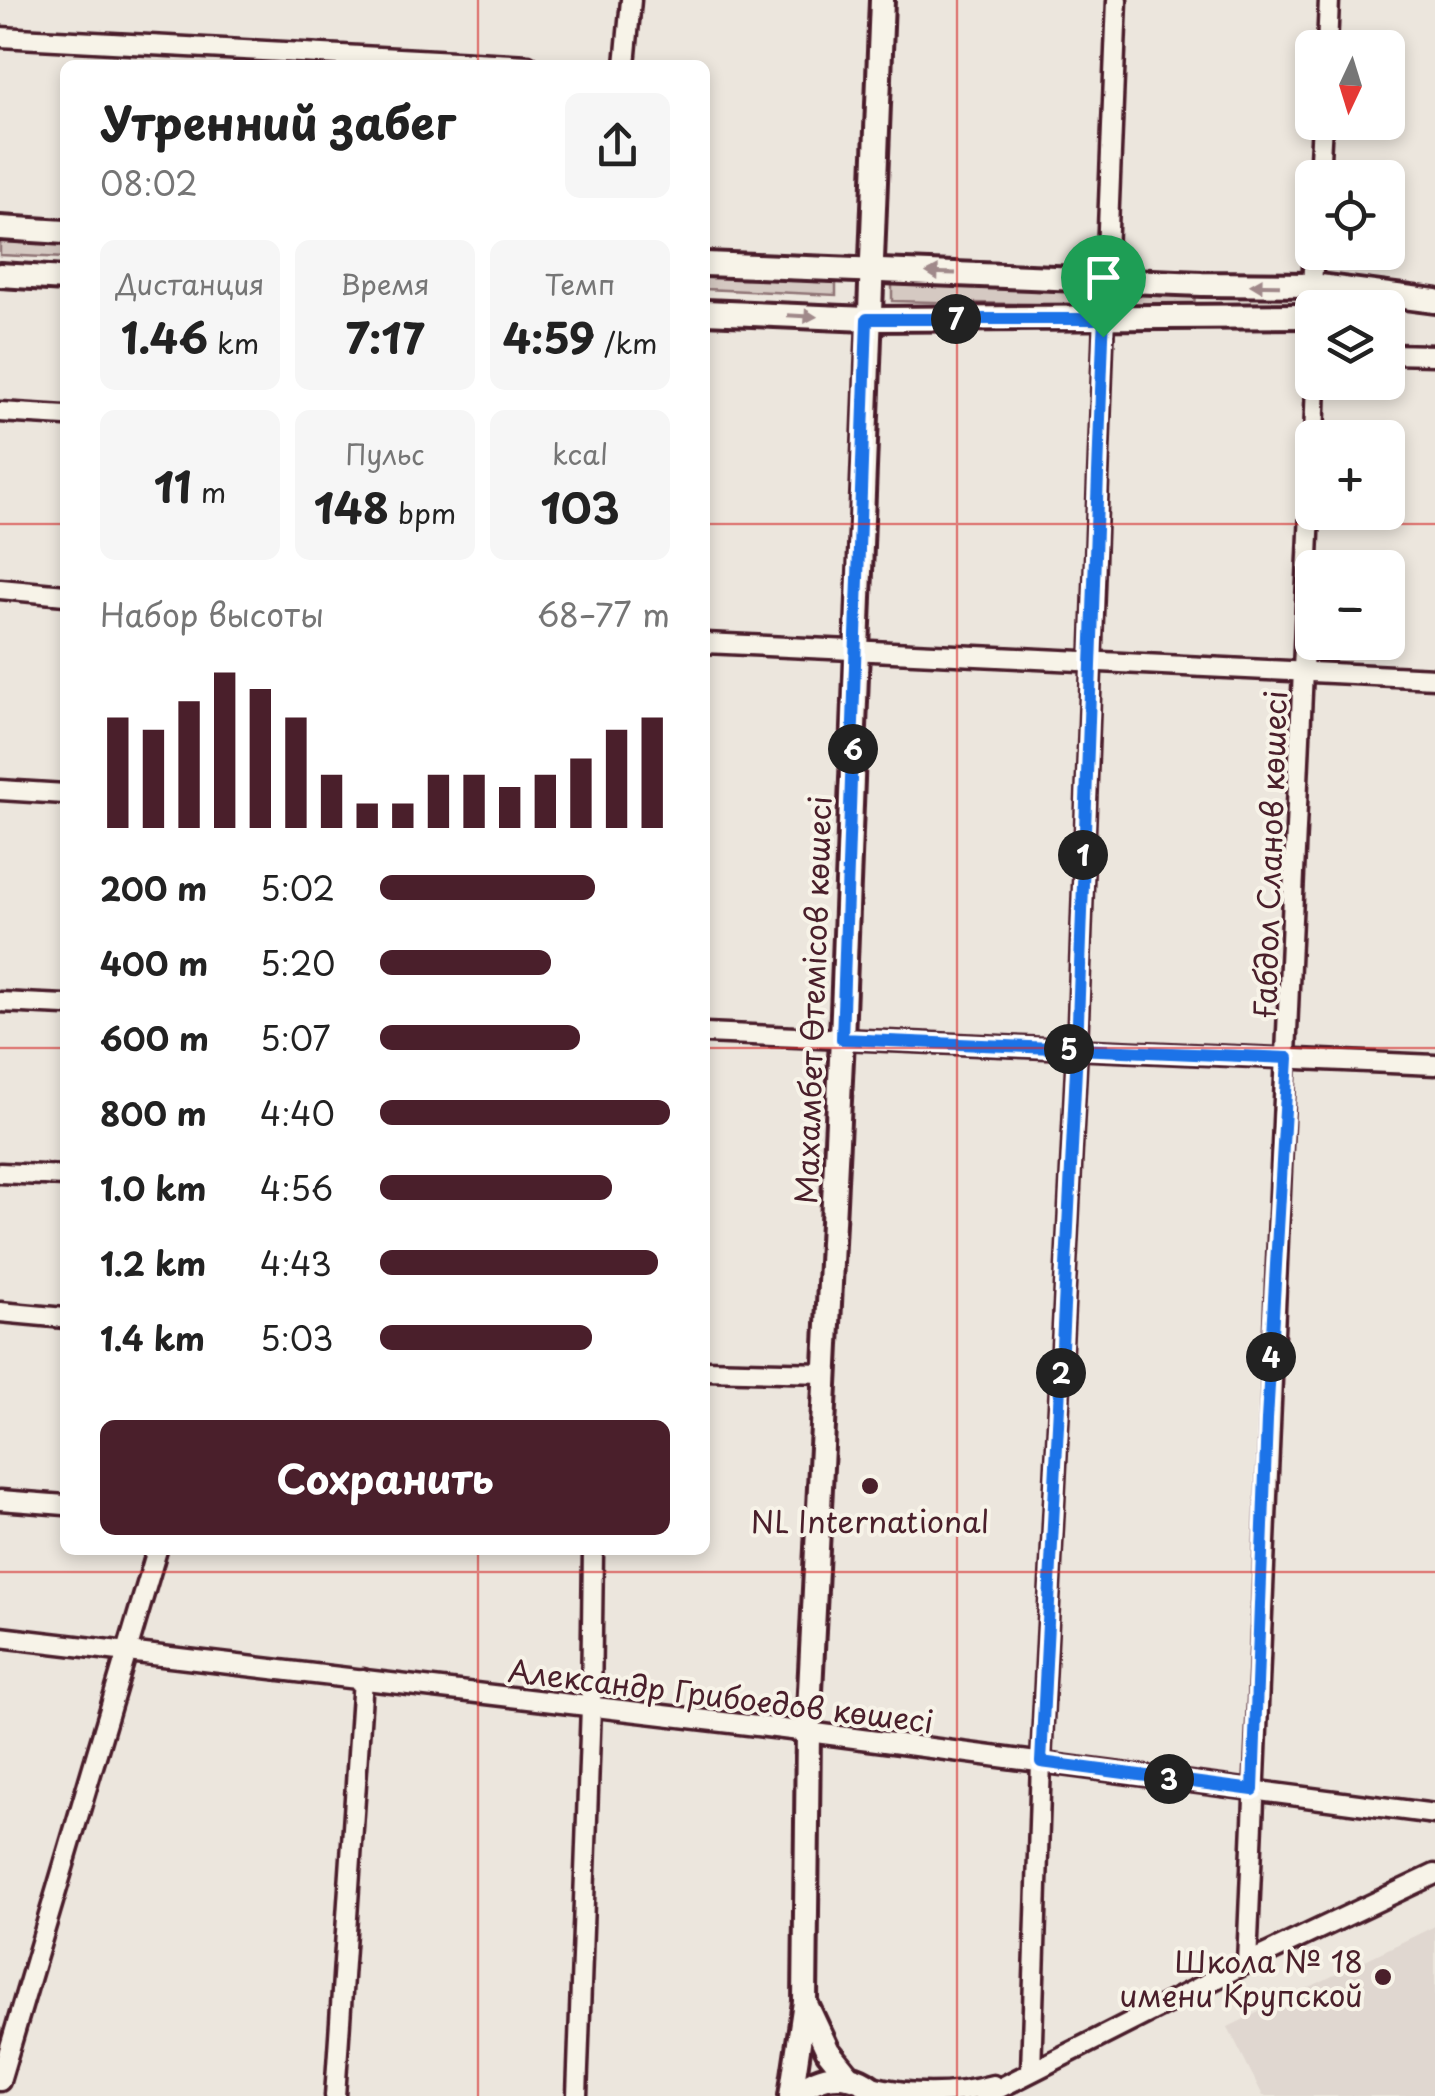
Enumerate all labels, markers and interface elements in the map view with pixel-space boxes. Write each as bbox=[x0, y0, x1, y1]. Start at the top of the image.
north arrow bbox=[1295, 30, 1405, 140]
map controls bbox=[1295, 30, 1405, 660]
text: Утренний забег bbox=[100, 87, 456, 155]
button: share bbox=[565, 93, 670, 198]
text: 08:02 bbox=[100, 159, 198, 207]
button: locate bbox=[1295, 160, 1405, 270]
pin bbox=[1061, 235, 1146, 338]
icon: arrive bbox=[1076, 250, 1131, 305]
text: Дистанция bbox=[116, 262, 264, 305]
text: Время bbox=[340, 262, 430, 305]
text: Темп bbox=[545, 262, 615, 305]
one-way arrow bbox=[924, 265, 956, 281]
one-way arrow bbox=[1249, 277, 1281, 293]
button: layers bbox=[1295, 290, 1405, 400]
pin: 7 bbox=[931, 294, 981, 344]
text: 7 bbox=[948, 297, 964, 340]
text: 1.46 bbox=[121, 305, 208, 368]
text: 7:17 bbox=[346, 305, 424, 368]
text: 4:59 bbox=[502, 305, 595, 368]
one-way arrow bbox=[787, 308, 819, 324]
text: km bbox=[208, 321, 259, 364]
text: /km bbox=[595, 321, 658, 364]
button: + bbox=[1295, 420, 1405, 530]
text: Пульс bbox=[345, 432, 425, 475]
text: kcal bbox=[552, 432, 608, 475]
text: 11 bbox=[154, 454, 192, 517]
text: m bbox=[192, 470, 226, 513]
text: 148 bbox=[314, 475, 389, 538]
text: 103 bbox=[540, 475, 620, 538]
text: bpm bbox=[389, 491, 456, 534]
button: − bbox=[1295, 550, 1405, 660]
text: Набор высоты bbox=[100, 590, 324, 638]
text: 68–77 m bbox=[537, 590, 670, 638]
street label: Ғабдол Сланов көшесі bbox=[1241, 690, 1297, 1018]
pin: 6 bbox=[828, 724, 878, 774]
text: 6 bbox=[843, 727, 863, 770]
street label: Махамбет Өтемісов көшесі bbox=[782, 795, 842, 1205]
pin: 1 bbox=[1058, 830, 1108, 880]
text: 1 bbox=[1076, 833, 1090, 876]
text: 200 m bbox=[100, 864, 207, 912]
text: 5:02 bbox=[260, 864, 335, 912]
text: 400 m bbox=[100, 939, 208, 987]
text: 5:20 bbox=[260, 939, 335, 987]
text: 600 m bbox=[100, 1014, 209, 1062]
text: 5:07 bbox=[260, 1014, 330, 1062]
pin: 5 bbox=[1044, 1024, 1094, 1074]
text: 5 bbox=[1060, 1027, 1078, 1070]
text: 800 m bbox=[100, 1089, 207, 1137]
text: 4:40 bbox=[260, 1089, 335, 1137]
text: 1.0 km bbox=[100, 1164, 206, 1212]
text: 4:56 bbox=[260, 1164, 333, 1212]
text: 1.2 km bbox=[100, 1239, 206, 1287]
text: 4:43 bbox=[260, 1239, 332, 1287]
text: 1.4 km bbox=[100, 1314, 205, 1362]
text: 5:03 bbox=[260, 1314, 333, 1362]
pin: 4 bbox=[1246, 1332, 1296, 1382]
text: 4 bbox=[1261, 1335, 1281, 1378]
pin: 2 bbox=[1036, 1348, 1086, 1398]
text: 2 bbox=[1051, 1351, 1071, 1394]
button: Сохранить bbox=[100, 1420, 670, 1535]
marker: NL International bbox=[859, 1475, 881, 1497]
place label: NL International bbox=[751, 1498, 989, 1543]
street label: Александр Грибоедов көшесі bbox=[506, 1647, 936, 1743]
pin: 3 bbox=[1144, 1754, 1194, 1804]
text: 3 bbox=[1160, 1757, 1178, 1800]
place label: Школа № 18 имени Крупской bbox=[1119, 1938, 1363, 2017]
marker: Школа № 18 имени Крупской bbox=[1372, 1966, 1394, 1988]

